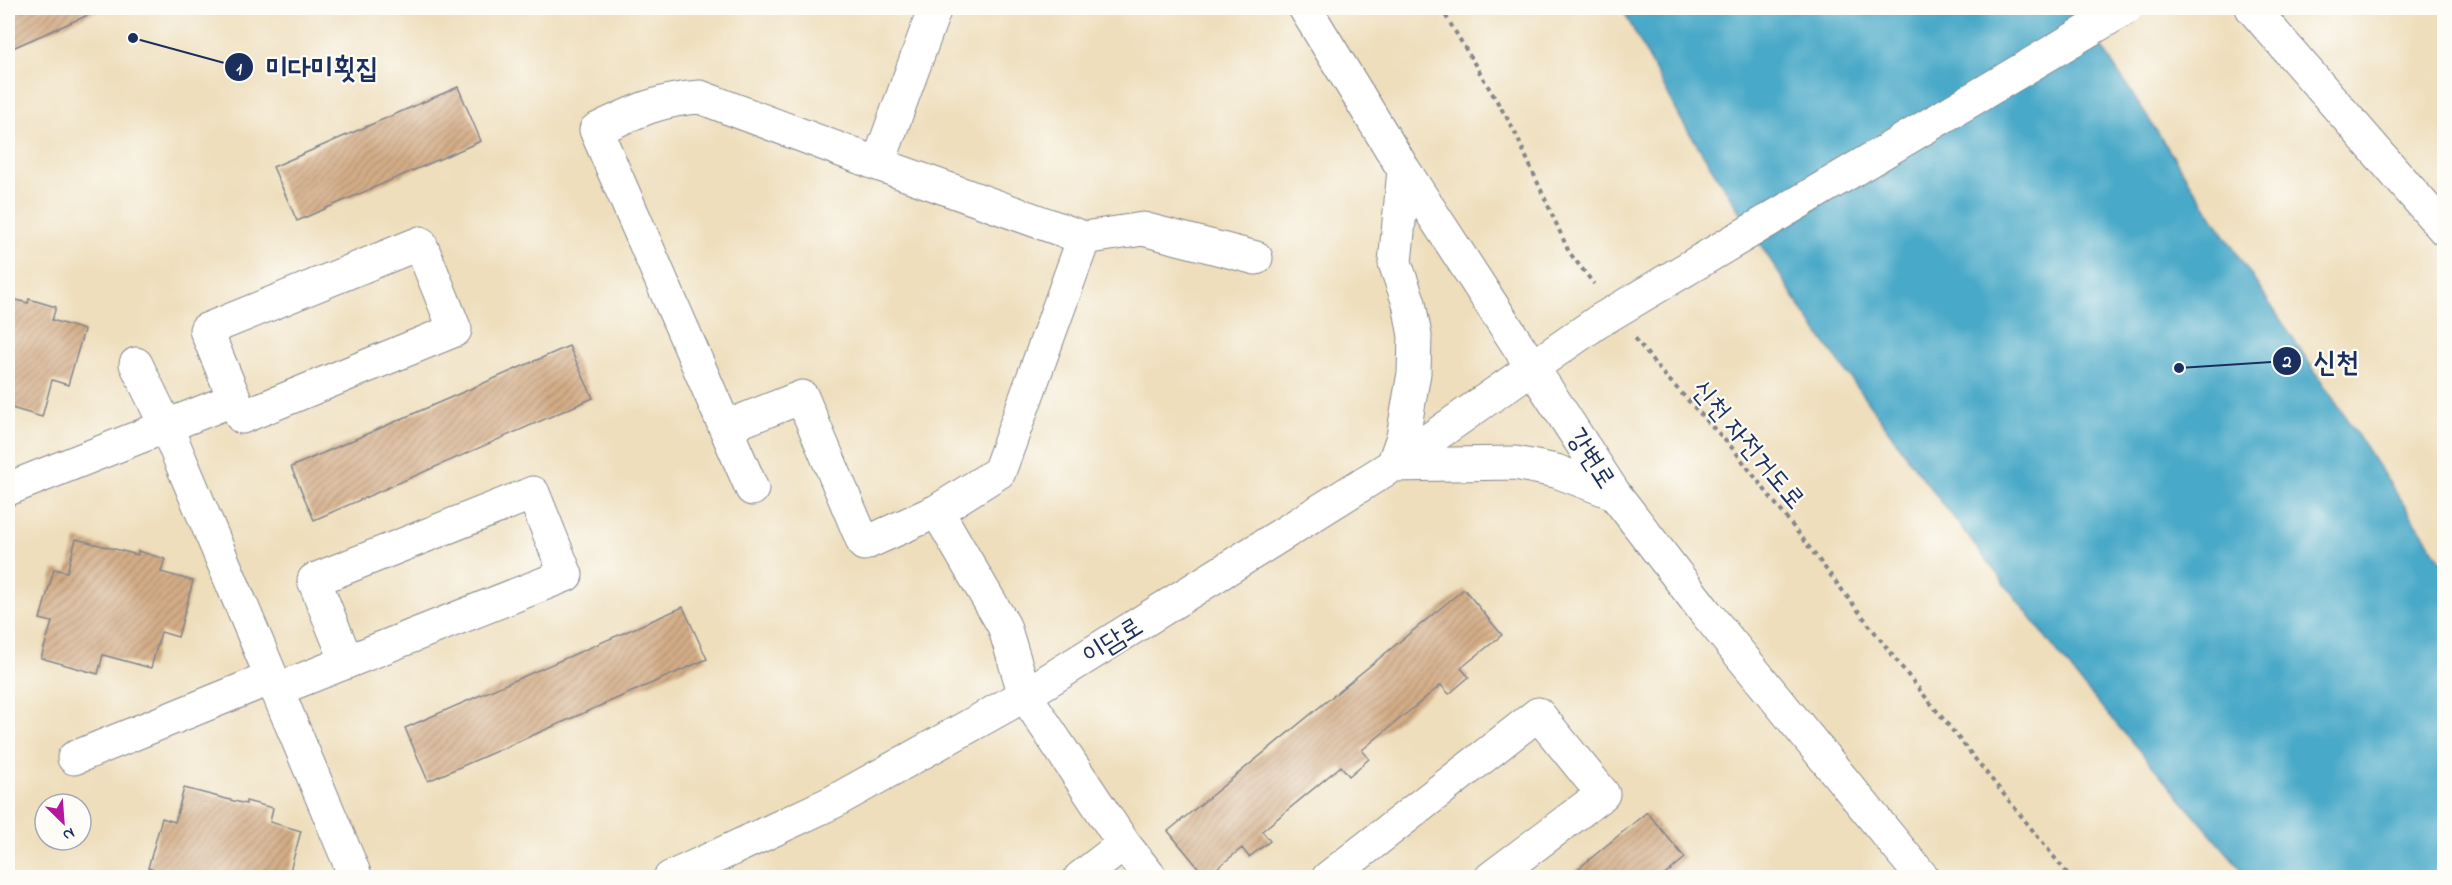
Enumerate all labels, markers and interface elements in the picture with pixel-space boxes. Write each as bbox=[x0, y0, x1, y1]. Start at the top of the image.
callout: 미다미횟집 bbox=[224, 44, 391, 90]
text: 미다미횟집 bbox=[266, 50, 378, 91]
text: 1 bbox=[236, 57, 242, 83]
callout: 신천 bbox=[2272, 338, 2371, 384]
text: 신천 bbox=[2313, 344, 2359, 385]
text: 2 bbox=[2282, 350, 2292, 376]
street label: 신천 자전거도로 bbox=[1681, 372, 1813, 519]
street label: 강변로 bbox=[1556, 421, 1624, 497]
street label: 이담로 bbox=[1075, 608, 1151, 676]
north arrow bbox=[33, 792, 93, 852]
text: N bbox=[58, 821, 78, 847]

